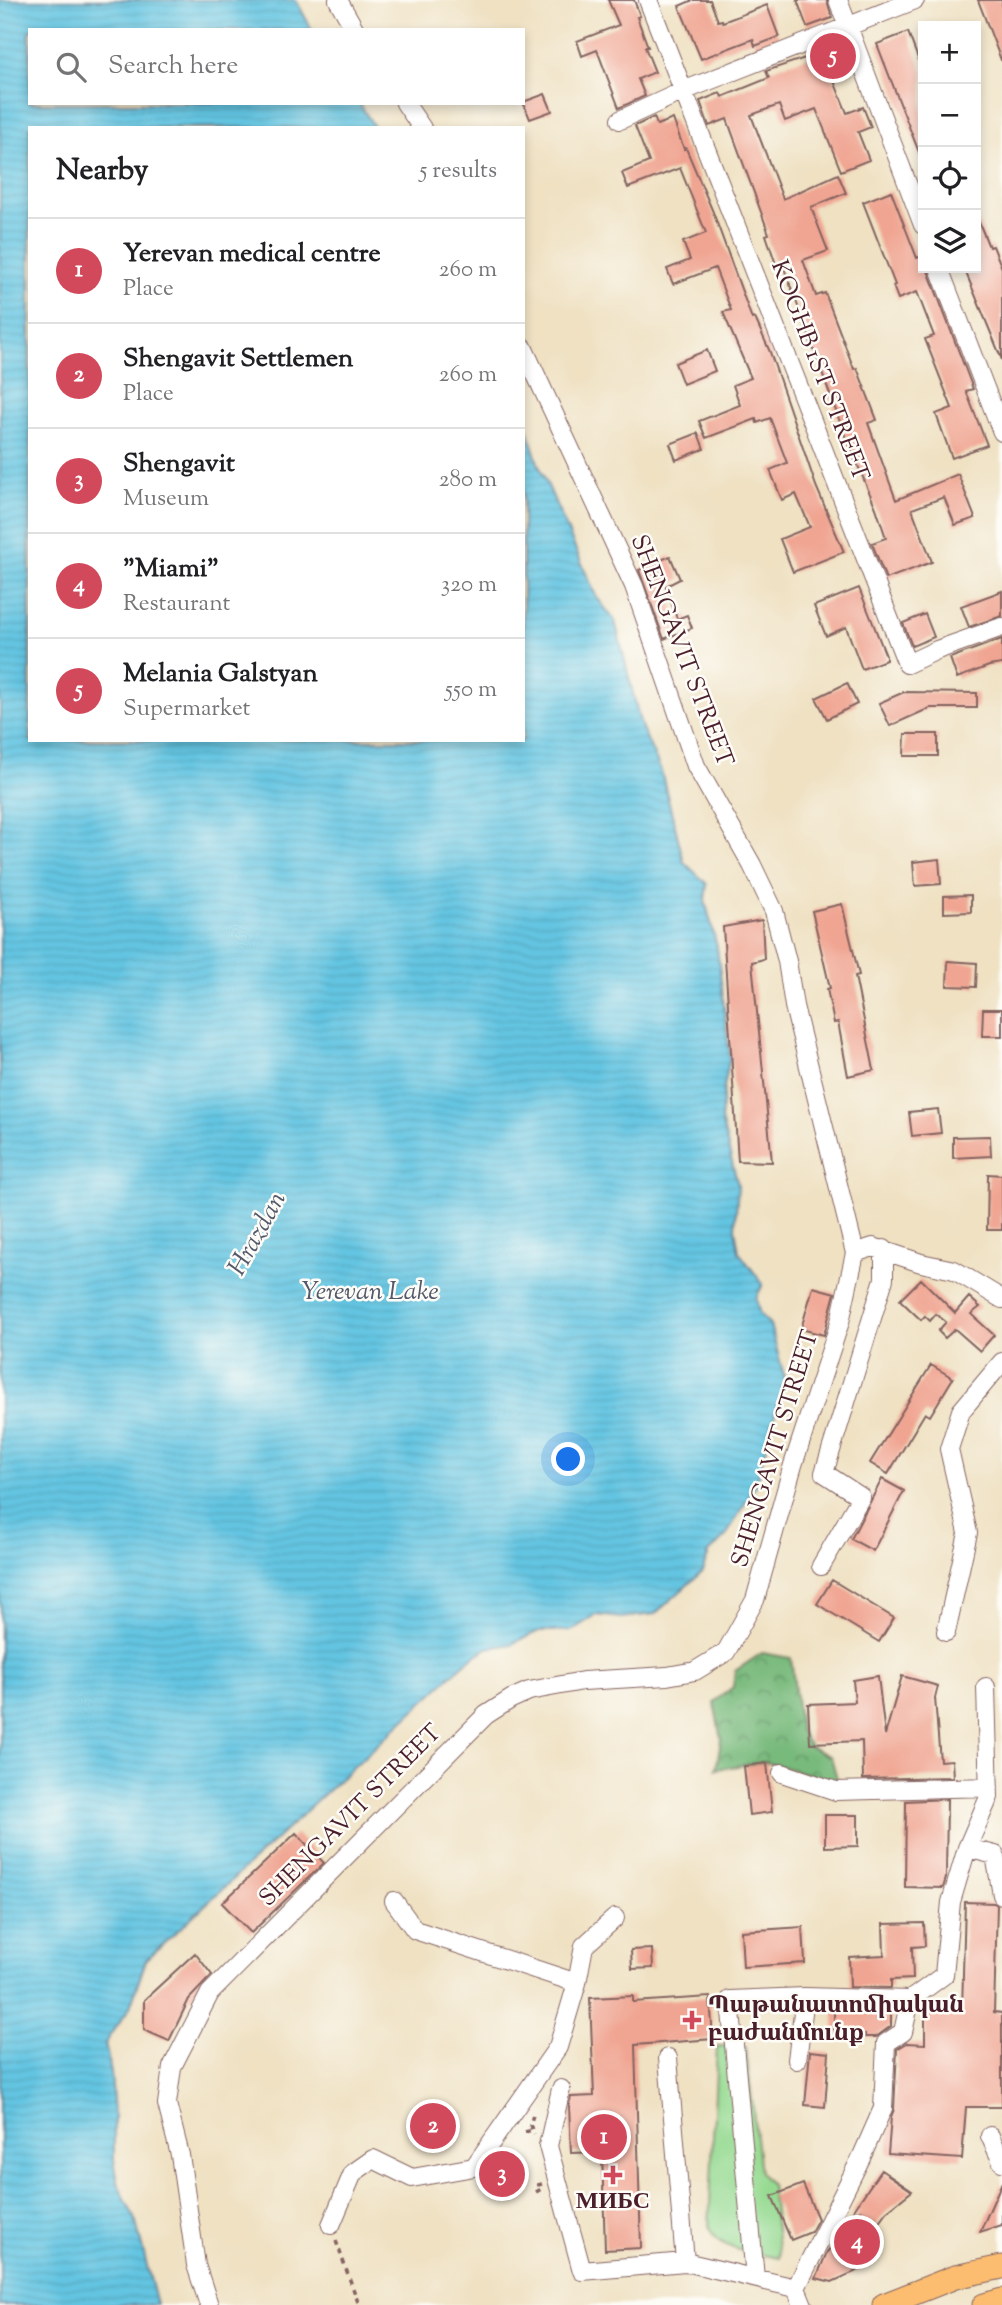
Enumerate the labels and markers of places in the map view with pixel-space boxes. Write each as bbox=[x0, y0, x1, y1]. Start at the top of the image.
pin: 5 bbox=[810, 30, 856, 82]
place label: Պաթանատոմիական բաժանմունք bbox=[708, 1989, 964, 2051]
marker: Պաթանատոմիական բաժանմունք bbox=[682, 2010, 702, 2030]
pin: 2 bbox=[410, 2100, 456, 2152]
pin: 1 bbox=[581, 2111, 627, 2163]
pin: 3 bbox=[479, 2148, 525, 2200]
marker: МИБС bbox=[603, 2165, 623, 2185]
place label: МИБС bbox=[576, 2185, 650, 2219]
pin: 4 bbox=[834, 2216, 880, 2268]

